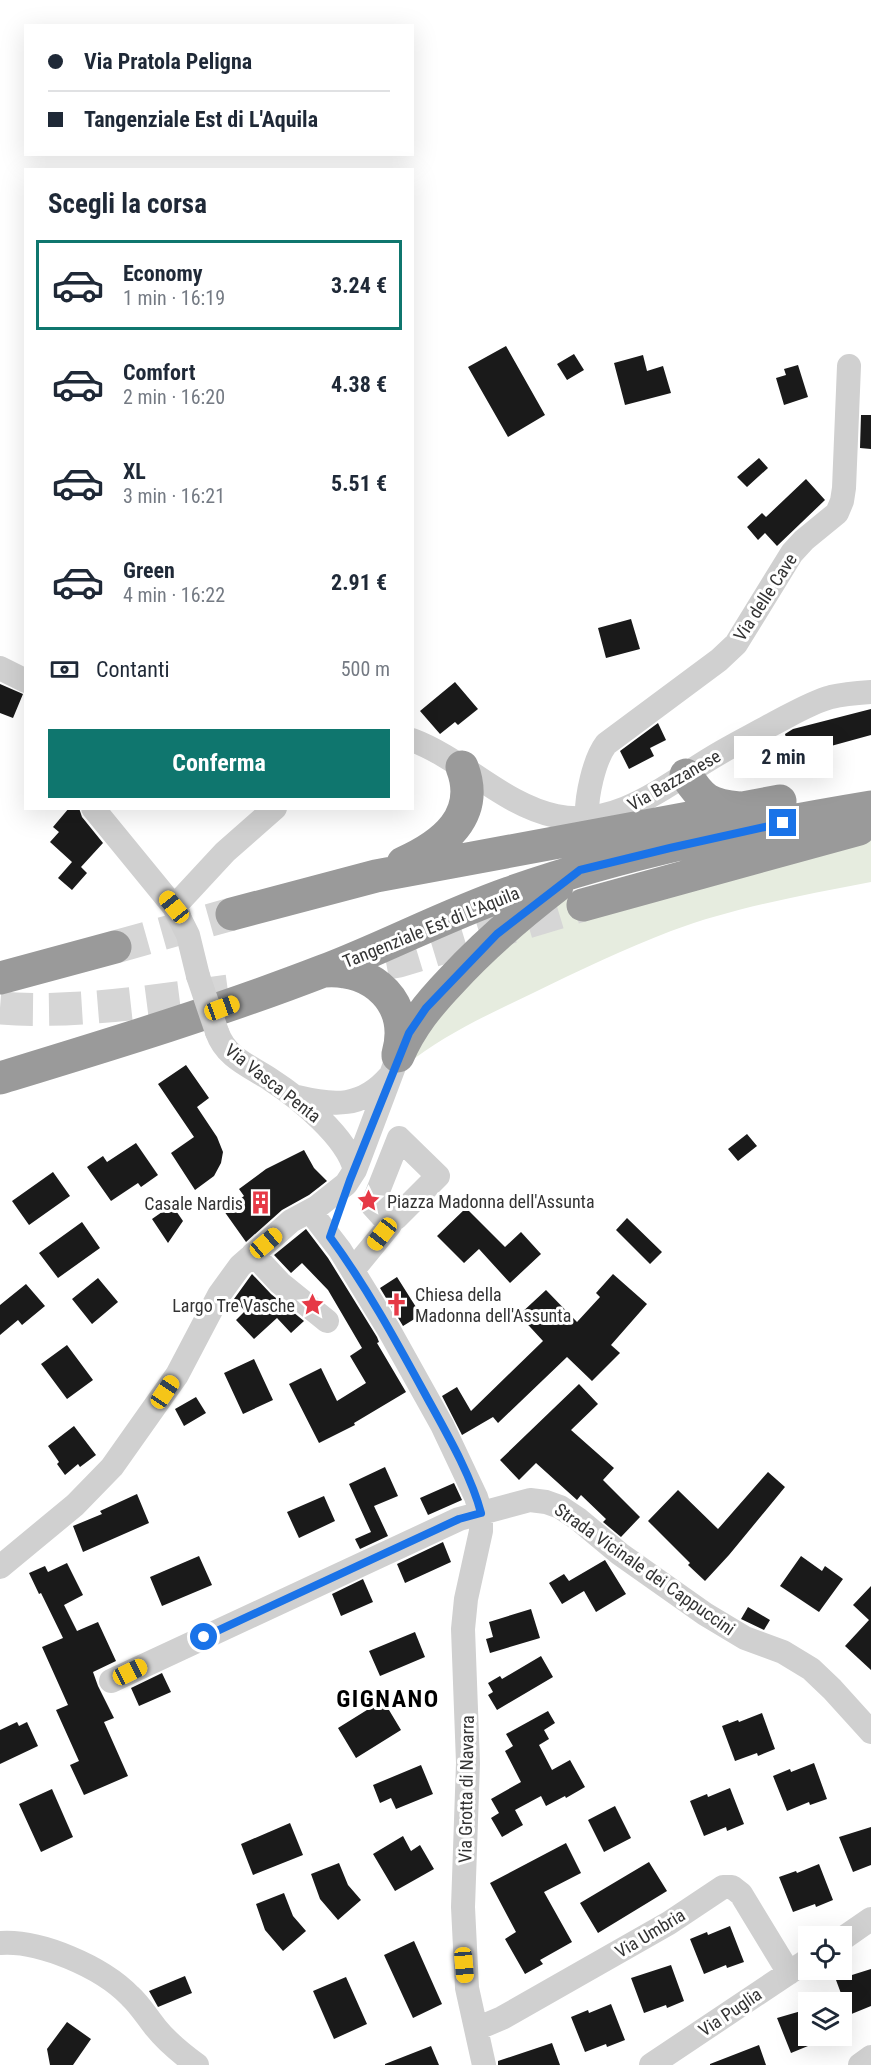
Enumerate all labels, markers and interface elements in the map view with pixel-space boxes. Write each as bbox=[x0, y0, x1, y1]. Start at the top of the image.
text: Via Pratola Peligna bbox=[84, 49, 252, 74]
text: Tangenziale Est di L'Aquila bbox=[84, 107, 318, 132]
text: Scegli la corsa bbox=[48, 188, 207, 220]
icon: car bbox=[51, 258, 105, 312]
text: Economy bbox=[123, 261, 203, 286]
text: 3.24 € bbox=[331, 273, 387, 298]
text: 1 min · 16:19 bbox=[123, 286, 225, 310]
icon: car bbox=[51, 357, 105, 411]
text: Comfort bbox=[123, 360, 196, 385]
text: 4.38 € bbox=[331, 372, 387, 397]
text: 2 min · 16:20 bbox=[123, 385, 225, 409]
icon: car bbox=[51, 456, 105, 510]
text: XL bbox=[123, 459, 146, 484]
text: 5.51 € bbox=[331, 471, 387, 496]
text: 3 min · 16:21 bbox=[123, 484, 225, 508]
street label: Via delle Cave bbox=[729, 549, 801, 645]
icon: car bbox=[51, 555, 105, 609]
text: Green bbox=[123, 558, 175, 583]
text: 2.91 € bbox=[331, 570, 387, 595]
text: 4 min · 16:22 bbox=[123, 583, 225, 607]
icon: cash bbox=[48, 653, 81, 686]
text: Contanti bbox=[96, 657, 169, 682]
text: 500 m bbox=[341, 657, 390, 681]
button: Conferma bbox=[48, 729, 390, 798]
callout: 2 min bbox=[734, 736, 832, 778]
street label: Via Bazzanese bbox=[624, 745, 724, 815]
text: 2 min bbox=[761, 745, 806, 769]
route end bbox=[769, 809, 796, 836]
street label: Tangenziale Est di L'Aquila bbox=[340, 882, 522, 972]
car bbox=[156, 887, 192, 927]
car bbox=[202, 993, 242, 1023]
street label: Via Vasca Penta bbox=[221, 1039, 325, 1127]
place icon: Piazza Madonna dell'Assunta bbox=[356, 1188, 382, 1214]
building icon: Casale Nardis bbox=[248, 1190, 274, 1216]
place label: Piazza Madonna dell'Assunta bbox=[387, 1191, 595, 1212]
place label: Casale Nardis bbox=[144, 1193, 243, 1214]
car bbox=[364, 1214, 400, 1254]
car bbox=[246, 1225, 286, 1261]
place label: Chiesa della Madonna dell'Assunta bbox=[415, 1284, 571, 1326]
church icon: Chiesa della Madonna dell'Assunta bbox=[384, 1291, 410, 1317]
place icon: Largo Tre Vasche bbox=[300, 1292, 326, 1318]
place label: Largo Tre Vasche bbox=[172, 1295, 295, 1316]
car bbox=[147, 1372, 183, 1412]
street label: Strada Vicinale dei Cappuccini bbox=[551, 1499, 739, 1639]
route start bbox=[190, 1623, 217, 1650]
car bbox=[110, 1656, 150, 1688]
district label: GIGNANO bbox=[336, 1685, 440, 1713]
street label: Via Grotta di Navarra bbox=[454, 1715, 478, 1863]
street label: Via Umbria bbox=[611, 1904, 689, 1962]
map controls bbox=[798, 1926, 852, 2046]
button: locate bbox=[798, 1926, 852, 1980]
car bbox=[453, 1946, 475, 1984]
street label: Via Puglia bbox=[695, 1983, 765, 2041]
button: layers bbox=[798, 1992, 852, 2046]

